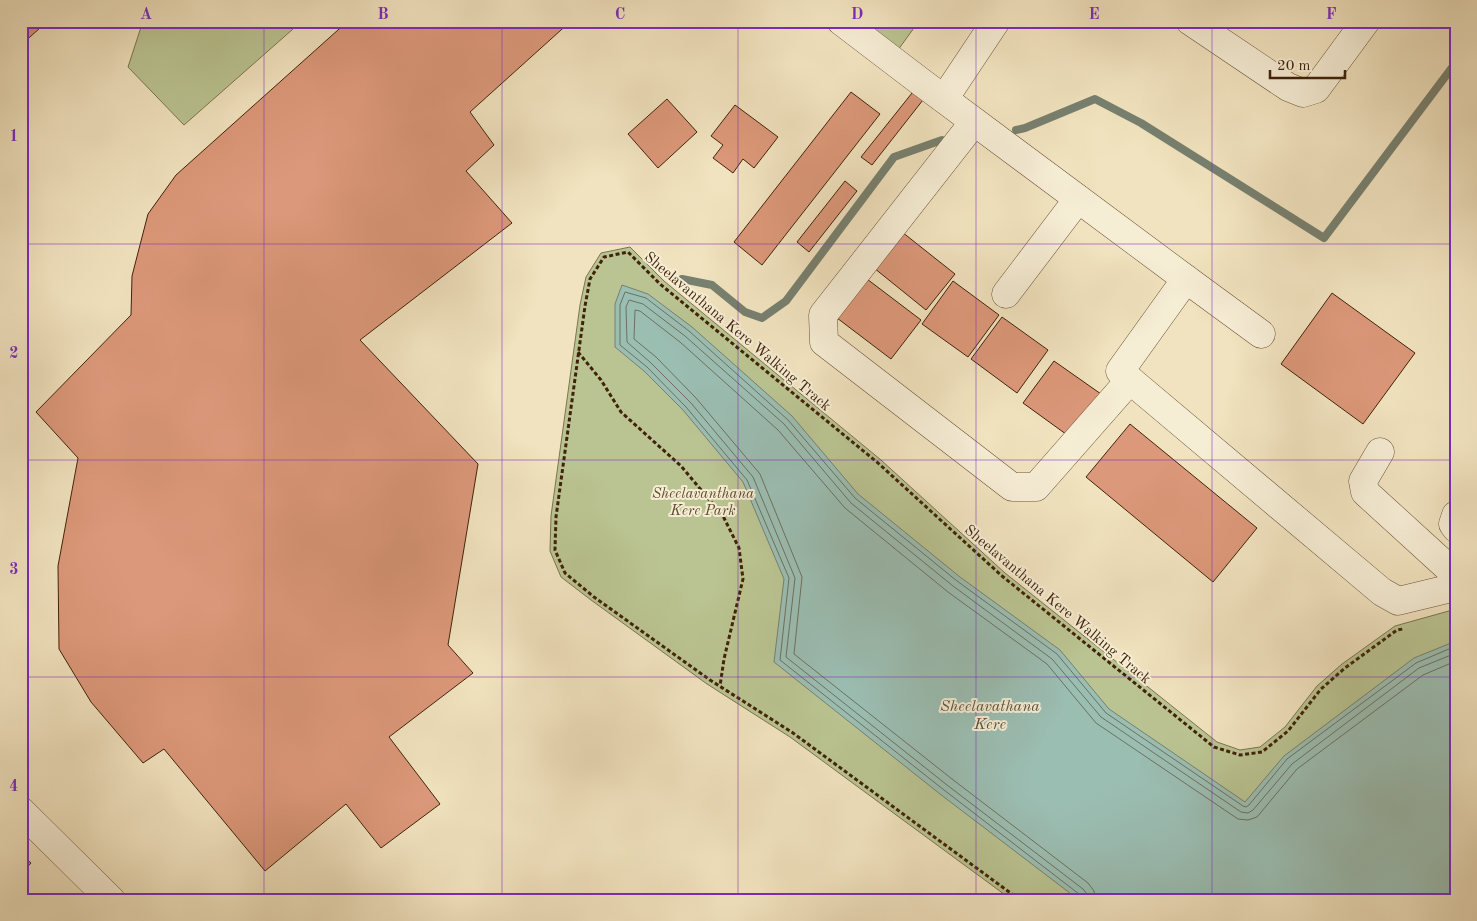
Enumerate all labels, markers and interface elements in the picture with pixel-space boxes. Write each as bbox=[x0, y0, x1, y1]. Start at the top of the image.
text: A bbox=[140, 7, 152, 23]
text: B bbox=[377, 7, 389, 23]
text: C bbox=[615, 7, 625, 23]
text: D bbox=[851, 7, 863, 23]
text: E bbox=[1088, 7, 1100, 23]
text: F bbox=[1326, 7, 1337, 23]
scale bar bbox=[1270, 48, 1344, 80]
text: 20 m bbox=[1277, 59, 1311, 74]
text: 1 bbox=[9, 129, 19, 145]
street label: Sheelavanthana Kere Walking Track bbox=[641, 250, 833, 415]
text: 2 bbox=[9, 346, 19, 362]
park label: Sheelavanthana Kere Park bbox=[652, 487, 754, 519]
street label: Sheelavanthana Kere Walking Track bbox=[961, 523, 1153, 688]
text: 3 bbox=[9, 562, 19, 578]
water label: Sheelavathana Kere bbox=[940, 699, 1040, 733]
text: 4 bbox=[9, 779, 19, 795]

